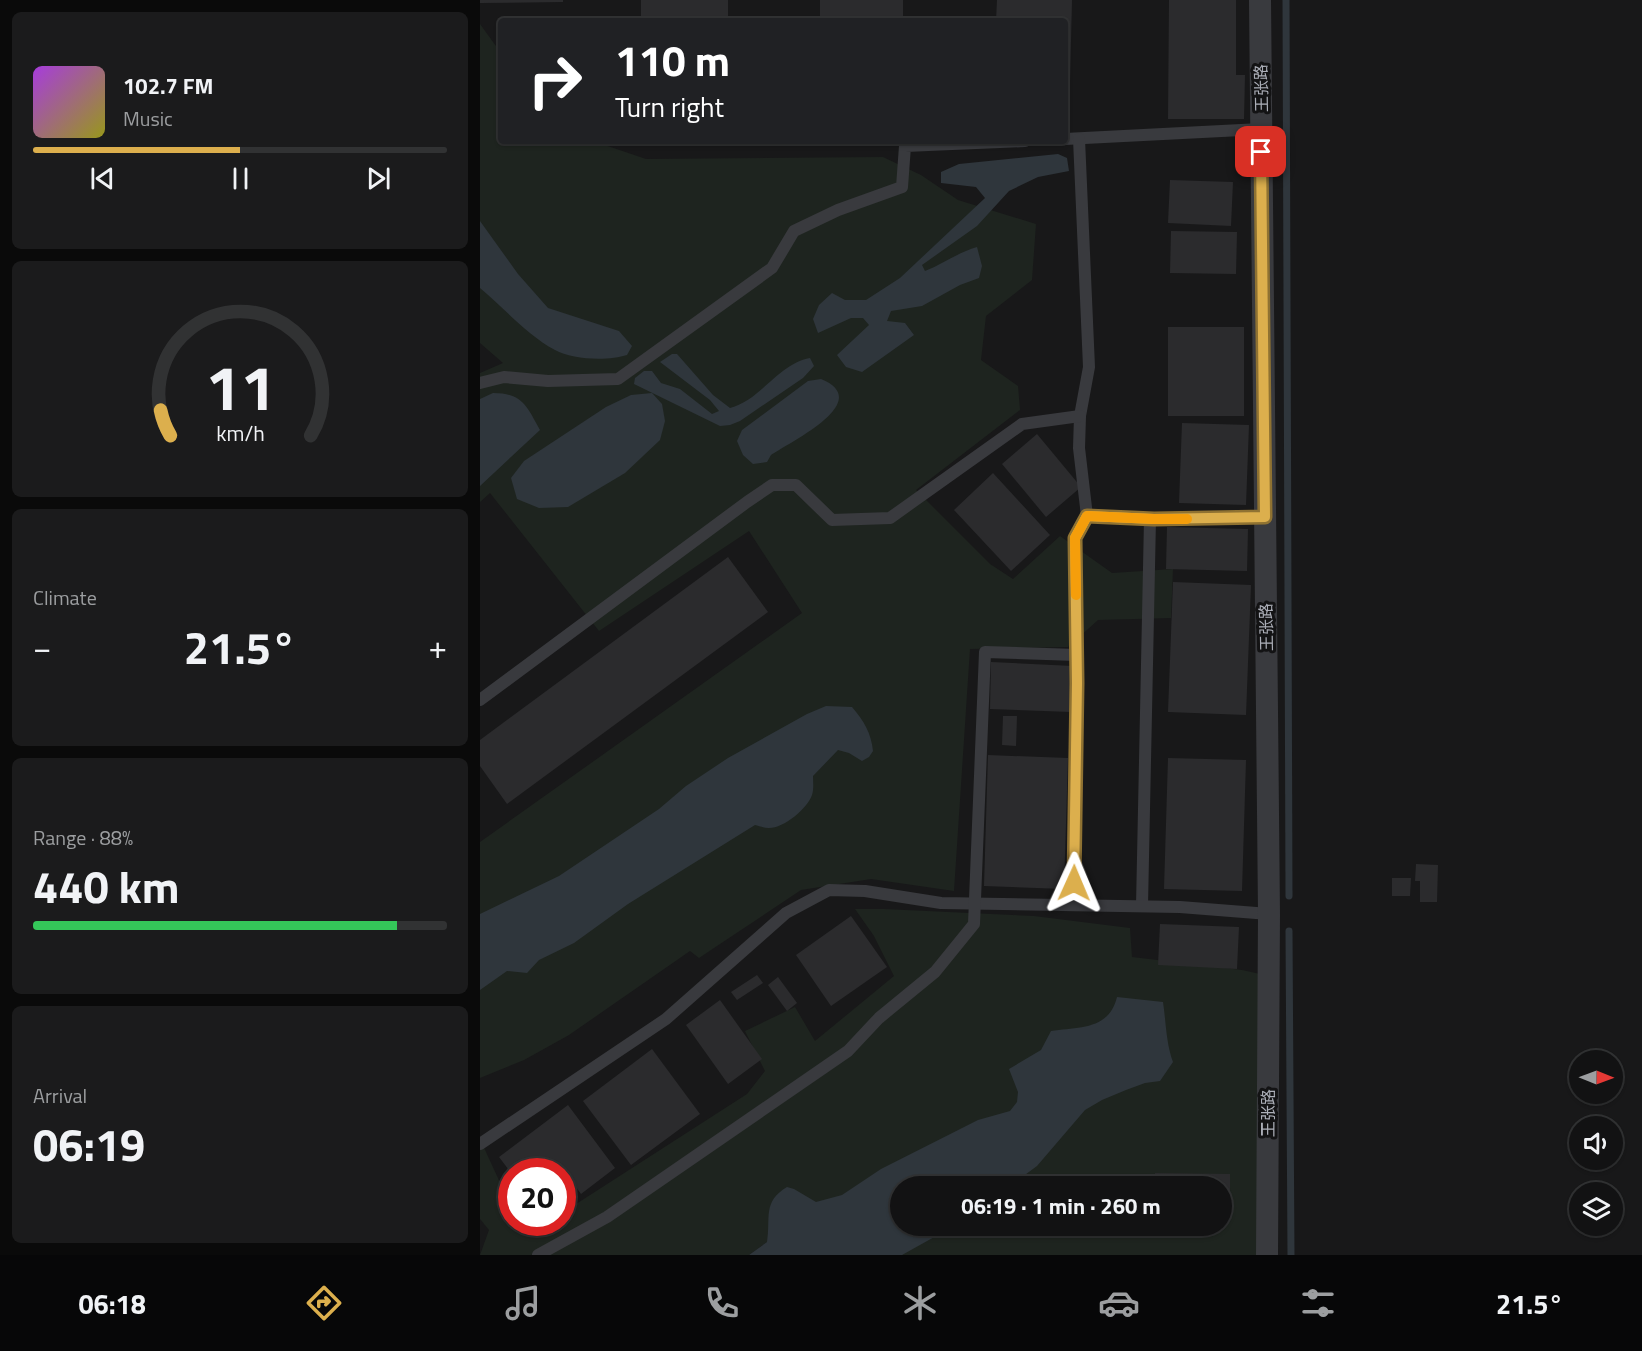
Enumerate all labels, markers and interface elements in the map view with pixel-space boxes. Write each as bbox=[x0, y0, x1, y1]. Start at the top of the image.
text: 110 m bbox=[615, 28, 730, 92]
icon: right bbox=[516, 42, 594, 120]
street label: 王张路 bbox=[1249, 64, 1273, 112]
text: 102.7 FM bbox=[123, 69, 213, 103]
text: Turn right bbox=[615, 86, 724, 127]
text: Music bbox=[123, 103, 173, 134]
pin bbox=[1235, 126, 1286, 177]
icon: arrive bbox=[1244, 135, 1277, 168]
icon: previous bbox=[86, 162, 119, 195]
icon: pause bbox=[224, 162, 257, 195]
icon: next bbox=[362, 162, 395, 195]
text: 11 bbox=[205, 339, 275, 434]
text: km/h bbox=[216, 417, 264, 449]
text: Climate bbox=[33, 582, 97, 613]
street label: 王张路 bbox=[1254, 603, 1278, 651]
text: 21.5° bbox=[184, 613, 296, 681]
text: − bbox=[33, 622, 51, 672]
text: + bbox=[429, 622, 447, 672]
text: Range · 88% bbox=[33, 822, 133, 853]
position arrow bbox=[1042, 851, 1106, 915]
text: 440 km bbox=[33, 852, 179, 920]
north arrow bbox=[1569, 1050, 1623, 1104]
map controls bbox=[1569, 1050, 1623, 1236]
text: Arrival bbox=[33, 1080, 87, 1111]
street label: 王张路 bbox=[1256, 1089, 1280, 1137]
text: 06:19 bbox=[33, 1110, 145, 1178]
button: sound bbox=[1569, 1116, 1623, 1170]
speed limit sign: 20 bbox=[498, 1158, 576, 1236]
button: layers bbox=[1569, 1182, 1623, 1236]
text: 06:19 · 1 min · 260 m bbox=[961, 1189, 1161, 1223]
icon: directions bbox=[303, 1282, 345, 1324]
icon: music bbox=[502, 1282, 544, 1324]
icon: phone bbox=[701, 1282, 743, 1324]
icon: climate bbox=[899, 1282, 941, 1324]
icon: car bbox=[1098, 1282, 1140, 1324]
icon: filters bbox=[1297, 1282, 1339, 1324]
text: 06:18 bbox=[78, 1283, 146, 1324]
text: 21.5° bbox=[1496, 1283, 1563, 1324]

